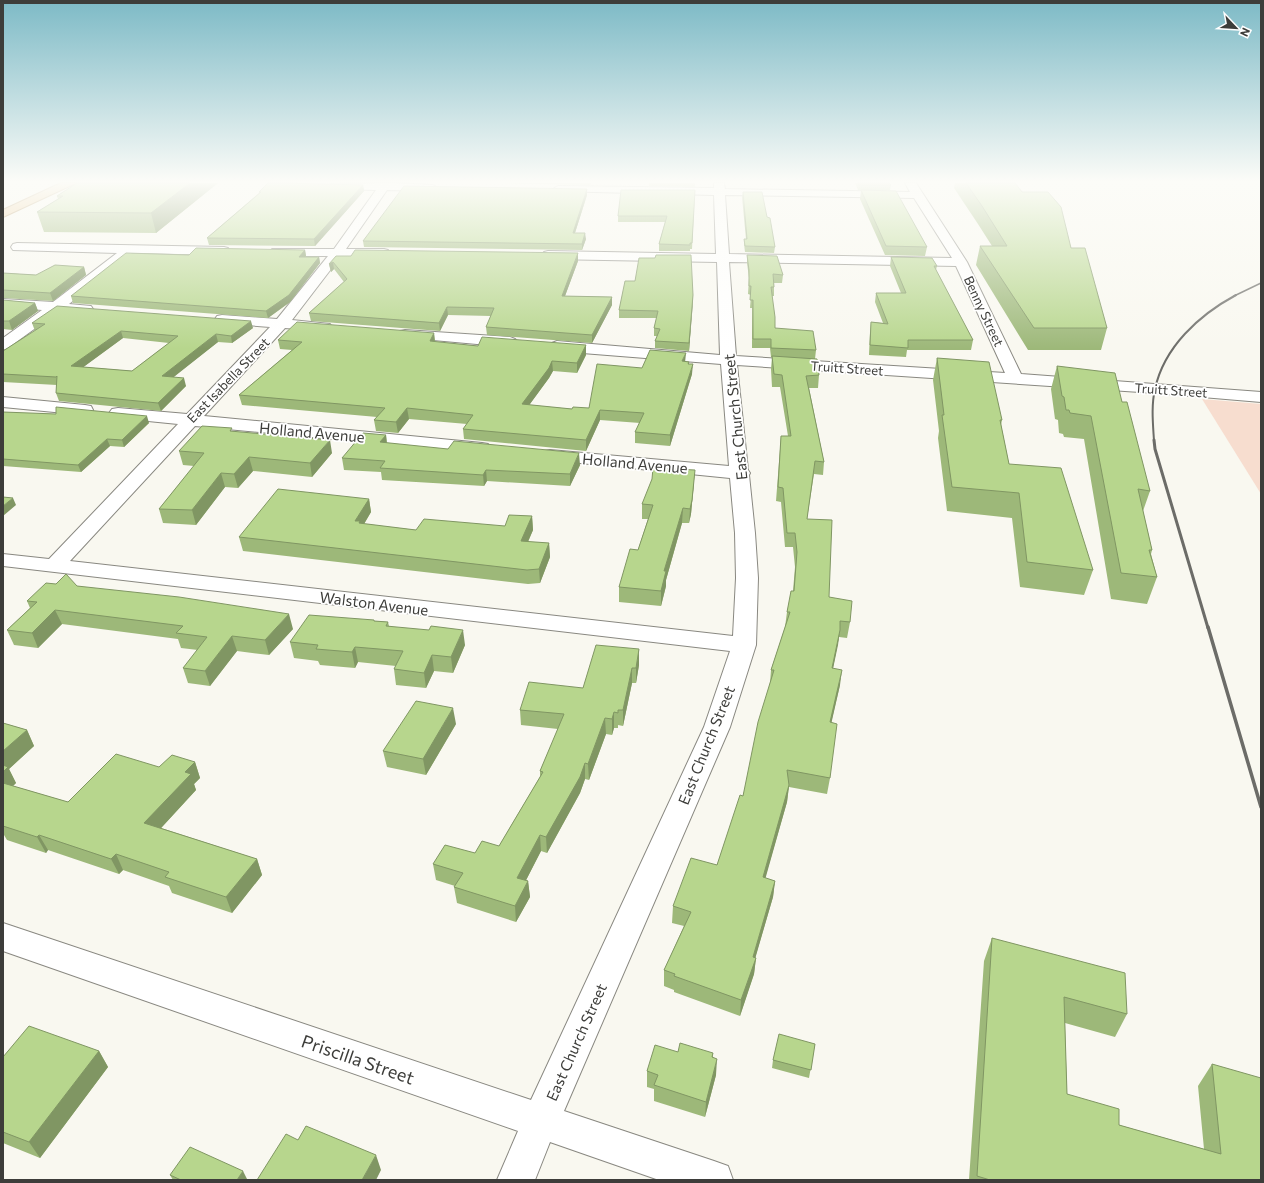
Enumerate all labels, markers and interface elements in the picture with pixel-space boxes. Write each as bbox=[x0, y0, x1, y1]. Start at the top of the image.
north arrow bbox=[1216, 8, 1256, 48]
text: N bbox=[1238, 26, 1253, 39]
street label: Benny Street bbox=[961, 273, 1007, 349]
street label: East Isabella Street bbox=[183, 334, 273, 426]
street label: East Church Street bbox=[719, 353, 751, 481]
street label: Truitt Street bbox=[810, 357, 884, 379]
street label: Truitt Street bbox=[1134, 379, 1208, 401]
street label: Holland Avenue bbox=[259, 418, 366, 446]
street label: Holland Avenue bbox=[582, 449, 689, 477]
street label: Walston Avenue bbox=[319, 587, 429, 619]
street label: East Church Street bbox=[674, 683, 738, 807]
street label: East Church Street bbox=[542, 980, 610, 1104]
street label: Priscilla Street bbox=[299, 1029, 417, 1089]

